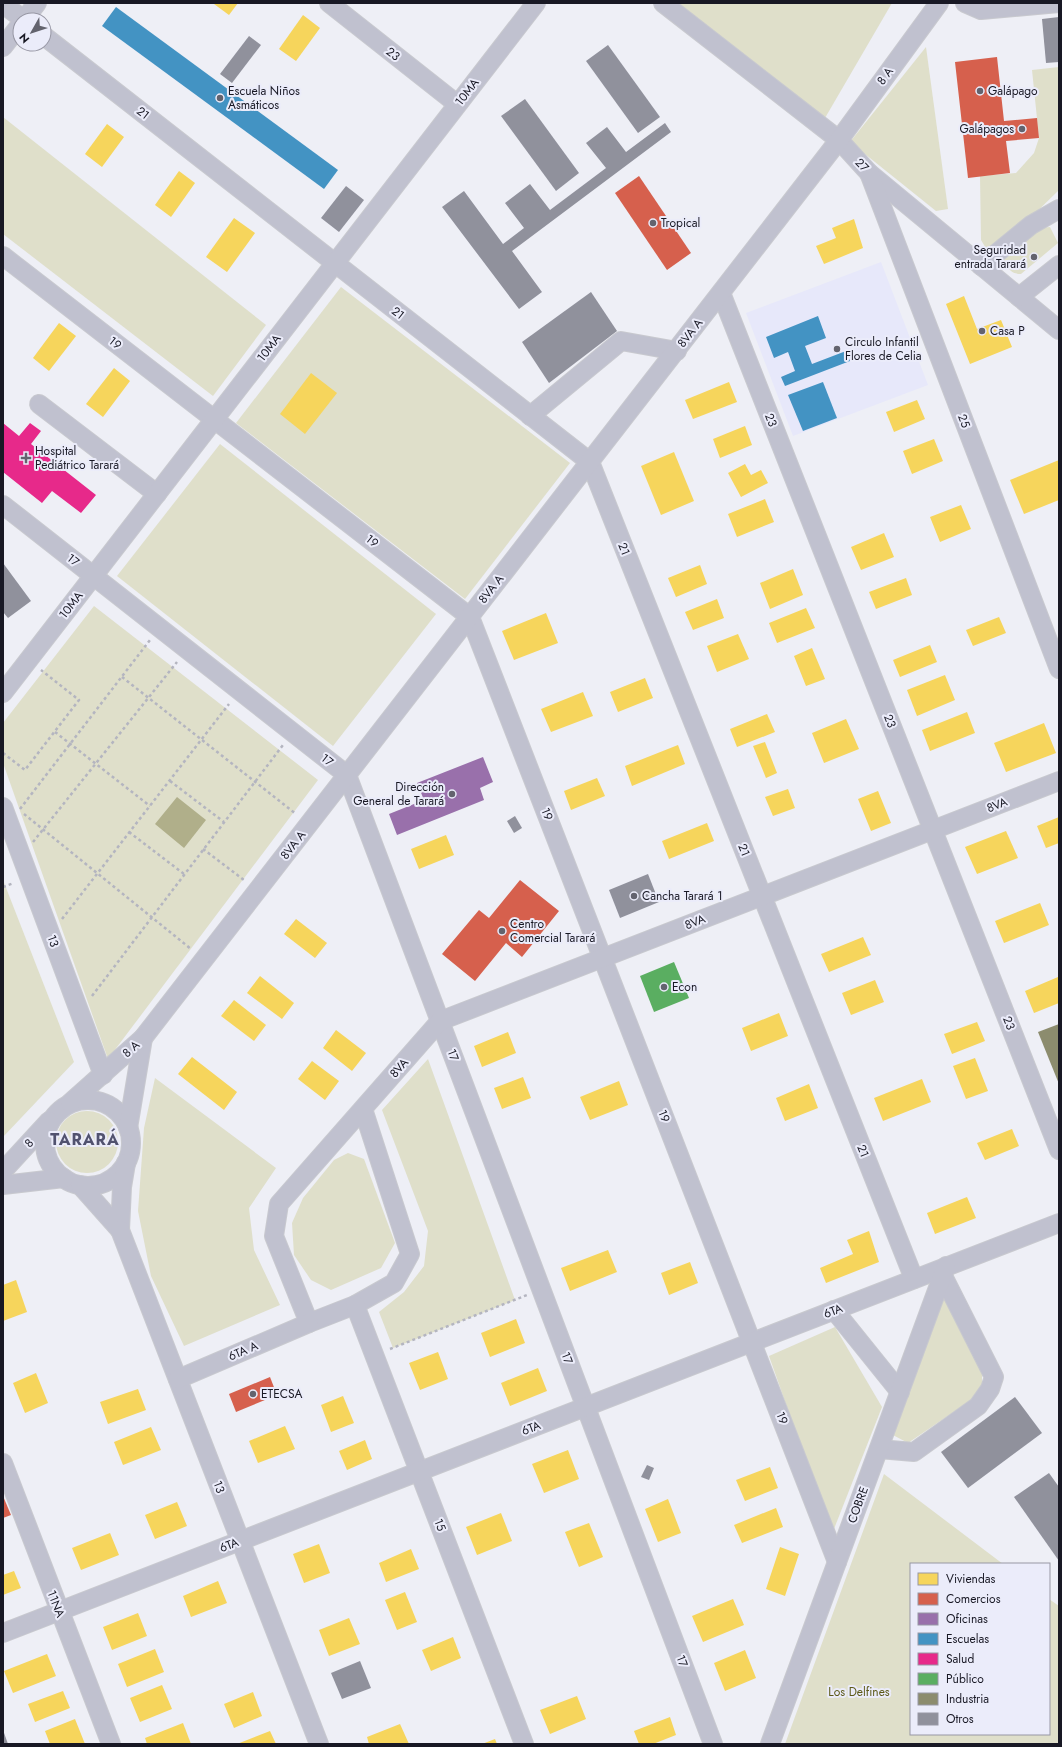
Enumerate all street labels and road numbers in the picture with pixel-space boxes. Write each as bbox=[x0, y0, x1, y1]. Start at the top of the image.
street label: 23 bbox=[382, 43, 404, 65]
street label: 8 A bbox=[872, 63, 898, 89]
street label: 10MA bbox=[451, 74, 483, 109]
street label: 21 bbox=[133, 102, 153, 124]
street label: 27 bbox=[851, 154, 874, 176]
street label: 21 bbox=[388, 302, 408, 324]
street label: 8VA A bbox=[673, 315, 707, 351]
street label: 10MA bbox=[253, 330, 285, 365]
street label: 19 bbox=[105, 332, 125, 354]
street label: 23 bbox=[760, 411, 782, 430]
street label: 25 bbox=[953, 411, 975, 431]
street label: 19 bbox=[362, 530, 382, 552]
street label: 21 bbox=[613, 540, 635, 558]
street label: 17 bbox=[63, 549, 84, 571]
street label: 8VA A bbox=[474, 571, 508, 607]
street label: 10MA bbox=[55, 587, 87, 622]
street label: 23 bbox=[879, 712, 901, 731]
street label: 17 bbox=[317, 749, 338, 771]
street label: 8VA bbox=[984, 793, 1010, 817]
street label: 19 bbox=[536, 805, 558, 823]
street label: 8VA A bbox=[276, 827, 310, 863]
street label: 21 bbox=[733, 841, 755, 859]
street label: 8VA bbox=[682, 910, 708, 934]
street label: 13 bbox=[42, 932, 64, 950]
street label: 23 bbox=[998, 1013, 1020, 1033]
street label: 8 A bbox=[118, 1036, 144, 1062]
street label: 17 bbox=[443, 1046, 464, 1064]
street label: 8VA bbox=[385, 1054, 413, 1082]
street label: 19 bbox=[653, 1107, 675, 1125]
street label: 8 bbox=[20, 1134, 38, 1152]
street label: 21 bbox=[852, 1142, 874, 1160]
street label: 6TA bbox=[821, 1299, 845, 1323]
street label: 6TA A bbox=[225, 1337, 261, 1365]
street label: 17 bbox=[557, 1349, 578, 1367]
street label: 19 bbox=[771, 1409, 793, 1427]
street label: 6TA bbox=[519, 1416, 543, 1440]
street label: 13 bbox=[208, 1478, 230, 1496]
street label: COBRE bbox=[843, 1484, 873, 1526]
street label: 15 bbox=[429, 1516, 451, 1534]
street label: 6TA bbox=[217, 1533, 241, 1557]
street label: 11NA bbox=[43, 1588, 69, 1620]
street label: 17 bbox=[672, 1652, 693, 1670]

